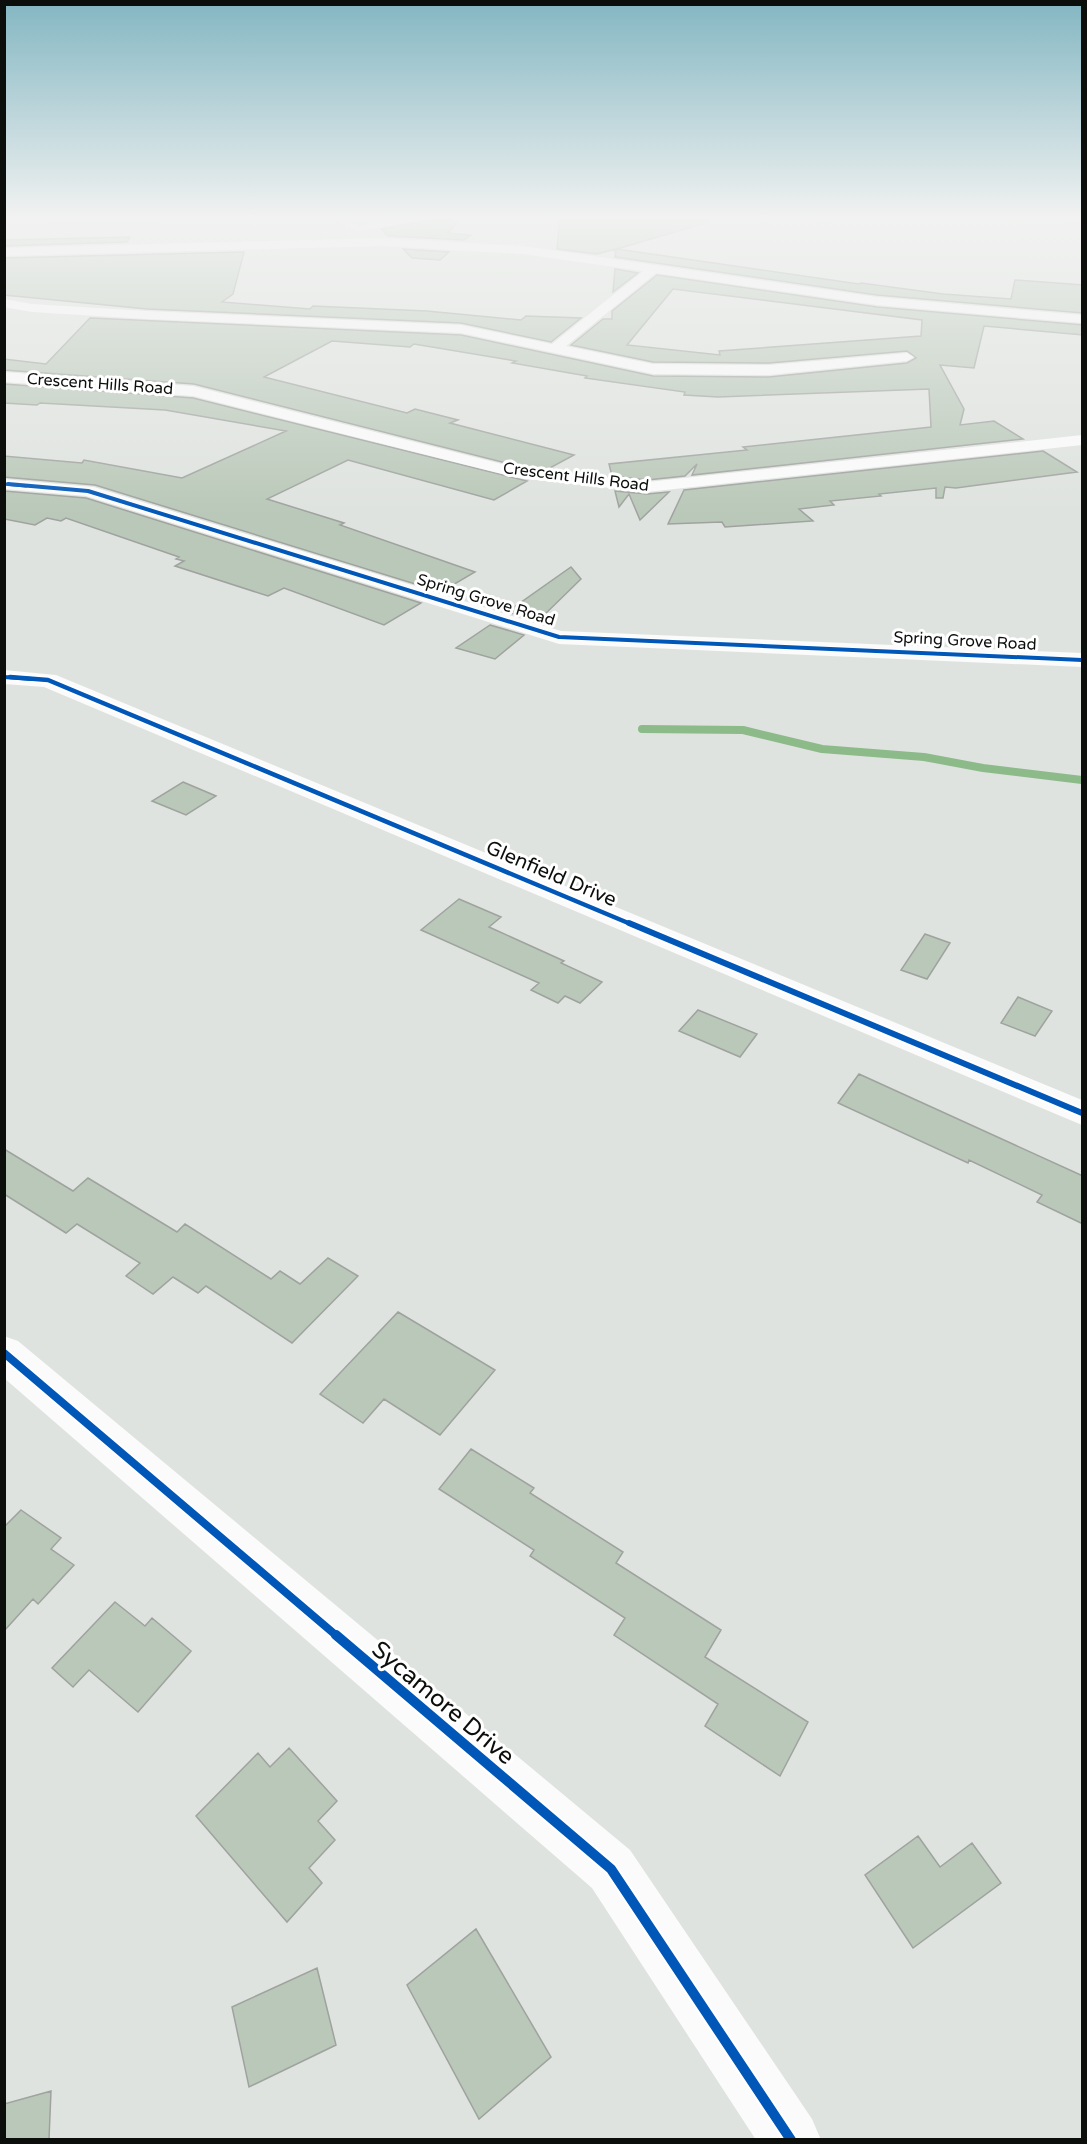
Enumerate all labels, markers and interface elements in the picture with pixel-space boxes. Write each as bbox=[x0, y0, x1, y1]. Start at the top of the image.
street label: Crescent Hills Road bbox=[26, 369, 174, 399]
street label: Crescent Hills Road bbox=[502, 458, 650, 496]
street label: Spring Grove Road bbox=[415, 569, 557, 631]
street label: Spring Grove Road bbox=[893, 627, 1037, 655]
street label: Glenfield Drive bbox=[482, 836, 620, 912]
street label: Sycamore Drive bbox=[366, 1635, 520, 1771]

